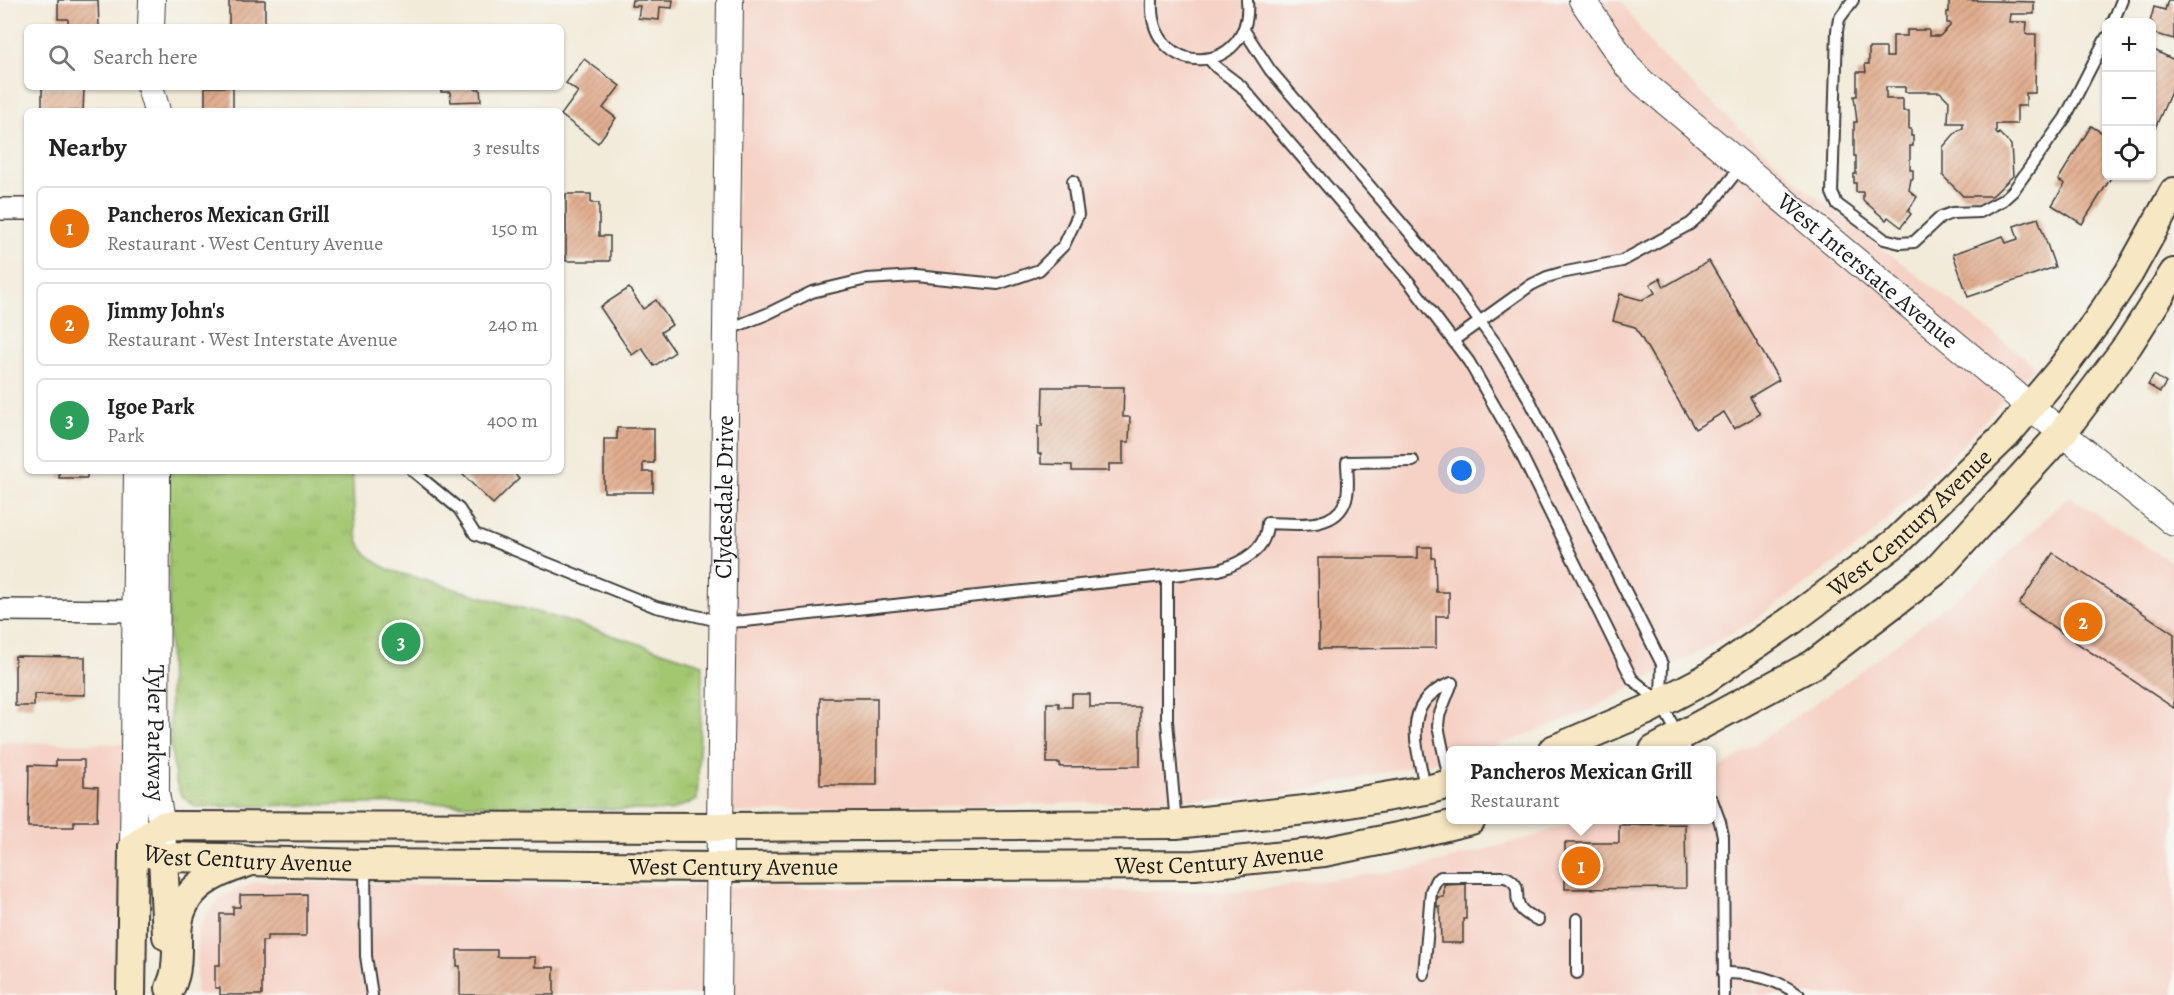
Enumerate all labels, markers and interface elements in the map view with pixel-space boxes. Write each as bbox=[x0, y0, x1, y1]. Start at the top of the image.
map controls bbox=[2102, 18, 2156, 180]
button: + bbox=[2102, 18, 2156, 72]
search box bbox=[24, 24, 564, 90]
icon: search bbox=[45, 41, 78, 74]
text: Search here bbox=[93, 42, 198, 72]
button: − bbox=[2102, 72, 2156, 126]
button: locate bbox=[2102, 126, 2156, 180]
text: Nearby bbox=[48, 130, 127, 165]
text: 3 results bbox=[473, 134, 540, 161]
street label: West Interstate Avenue bbox=[1770, 185, 1965, 356]
text: Pancheros Mexican Grill bbox=[107, 200, 329, 230]
text: 1 bbox=[66, 215, 73, 242]
text: 150 m bbox=[491, 215, 538, 242]
text: Restaurant · West Century Avenue bbox=[107, 230, 383, 257]
text: Jimmy John's bbox=[107, 296, 225, 326]
text: 2 bbox=[65, 311, 74, 338]
text: 240 m bbox=[488, 311, 538, 338]
text: Restaurant · West Interstate Avenue bbox=[107, 326, 398, 353]
text: Igoe Park bbox=[107, 392, 194, 422]
text: 3 bbox=[65, 407, 74, 434]
text: 400 m bbox=[487, 407, 538, 434]
street label: Clydesdale Drive bbox=[707, 415, 741, 579]
text: Park bbox=[107, 422, 145, 449]
street label: West Century Avenue bbox=[1820, 441, 1999, 605]
your location bbox=[1447, 456, 1476, 485]
pin: 2 bbox=[2064, 600, 2102, 644]
pin: 3 bbox=[382, 620, 420, 664]
street label: Tyler Parkway bbox=[140, 665, 173, 804]
popup bbox=[1446, 746, 1716, 824]
text: Pancheros Mexican Grill bbox=[1470, 757, 1692, 787]
text: Restaurant bbox=[1470, 787, 1560, 814]
street label: West Century Avenue bbox=[138, 836, 353, 880]
street label: West Century Avenue bbox=[1114, 836, 1325, 881]
pin: 1 bbox=[1562, 844, 1600, 888]
street label: West Century Avenue bbox=[628, 850, 838, 883]

